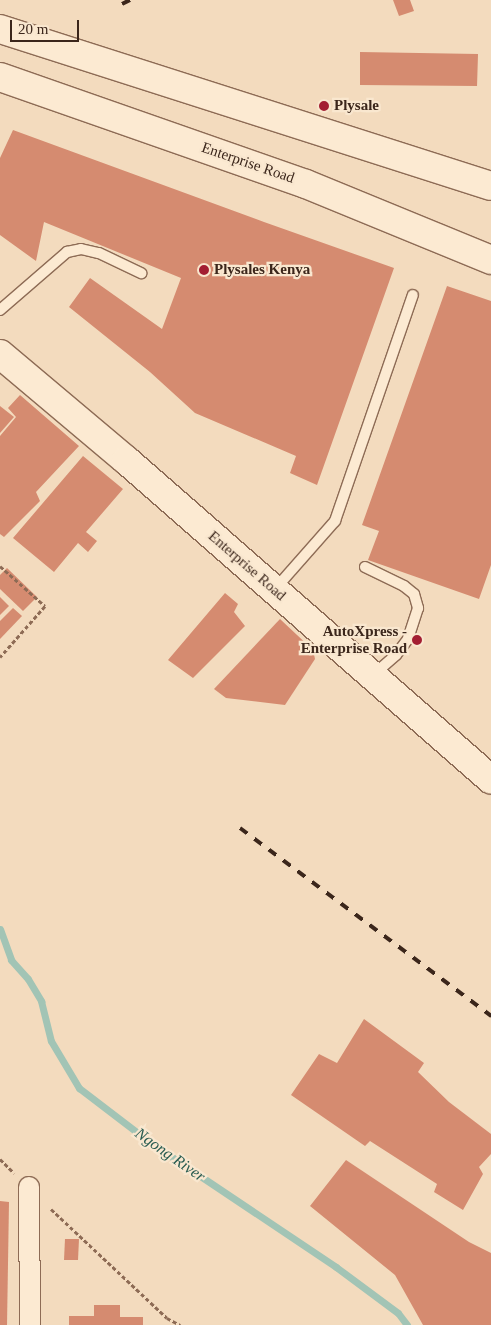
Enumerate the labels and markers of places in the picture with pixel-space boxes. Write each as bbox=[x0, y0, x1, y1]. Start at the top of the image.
place label: Plysale bbox=[334, 97, 379, 115]
marker: Plysale bbox=[318, 100, 330, 112]
place label: Plysales Kenya bbox=[214, 261, 310, 279]
marker: Plysales Kenya bbox=[198, 264, 210, 276]
place label: AutoXpress - Enterprise Road bbox=[301, 622, 407, 657]
marker: AutoXpress - Enterprise Road bbox=[411, 634, 423, 646]

